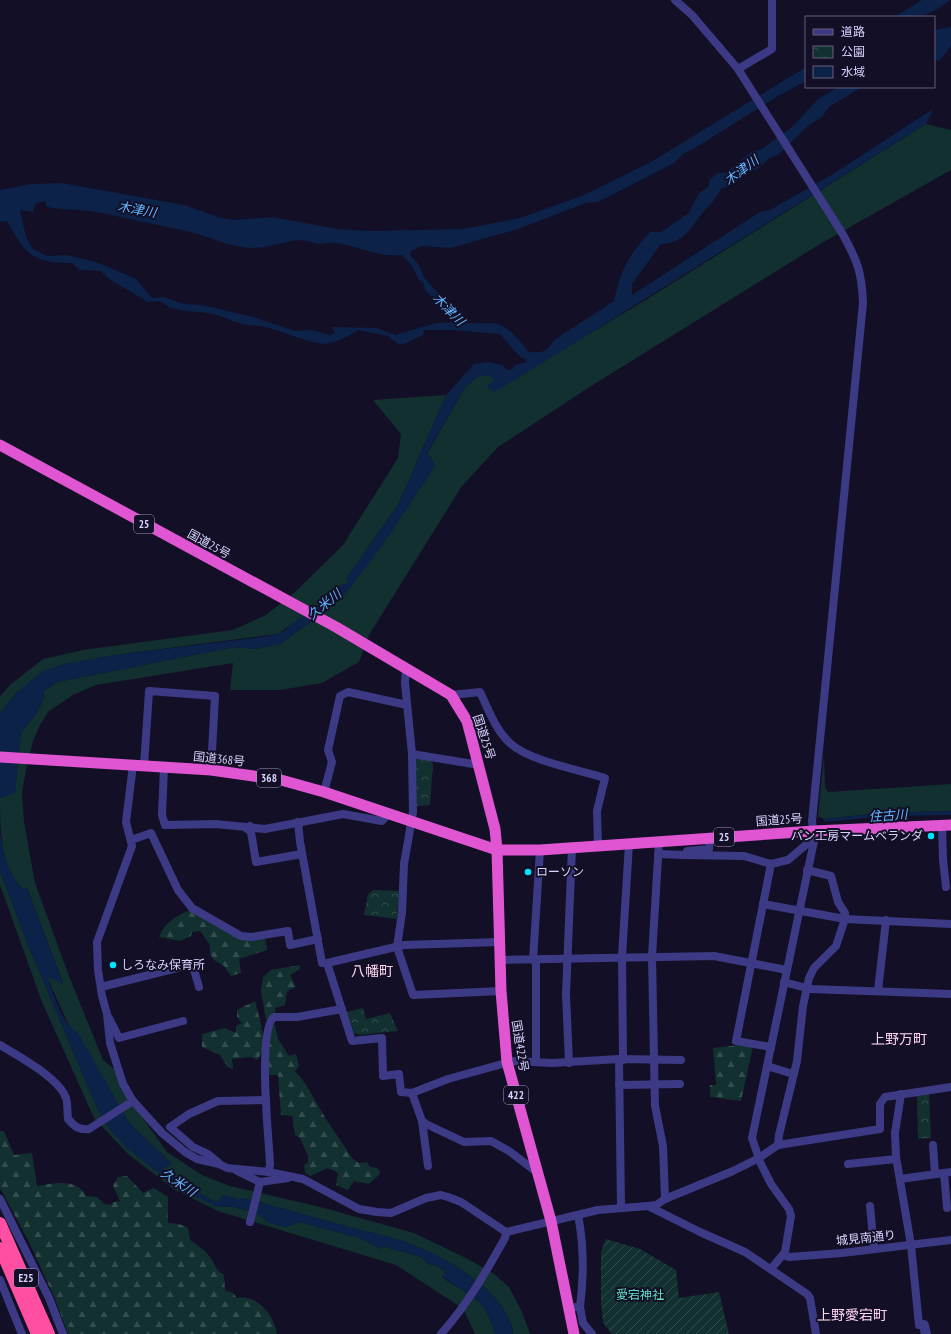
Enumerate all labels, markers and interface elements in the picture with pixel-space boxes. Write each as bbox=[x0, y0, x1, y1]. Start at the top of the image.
legend bbox=[805, 16, 935, 88]
text: 道路 bbox=[841, 24, 865, 39]
text: 公園 bbox=[841, 44, 865, 59]
text: 水域 bbox=[841, 64, 865, 79]
water label: 木津川 bbox=[721, 151, 764, 189]
water label: 木津川 bbox=[116, 198, 160, 222]
water label: 木津川 bbox=[429, 290, 470, 331]
road number: 25 bbox=[134, 515, 154, 533]
street label: 国道25号 bbox=[185, 526, 233, 561]
water label: 久米川 bbox=[304, 584, 346, 623]
street label: 国道25号 bbox=[470, 712, 499, 761]
street label: 国道368号 bbox=[192, 748, 246, 769]
road number: 368 bbox=[257, 769, 281, 787]
water label: 住古川 bbox=[868, 806, 910, 825]
street label: 国道25号 bbox=[755, 810, 803, 829]
road number: 25 bbox=[714, 828, 734, 846]
place label: パン工房マームベランダ bbox=[791, 828, 923, 843]
marker: パン工房マームベランダ bbox=[926, 831, 936, 841]
place label: ローソン bbox=[536, 864, 584, 879]
marker: ローソン bbox=[523, 867, 533, 877]
place label: しろなみ保育所 bbox=[121, 957, 205, 972]
marker: しろなみ保育所 bbox=[108, 960, 118, 970]
district label: 八幡町 bbox=[351, 962, 393, 980]
street label: 国道422号 bbox=[509, 1019, 532, 1073]
district label: 上野万町 bbox=[871, 1030, 927, 1048]
road number: 422 bbox=[504, 1086, 528, 1104]
water label: 久米川 bbox=[158, 1164, 201, 1201]
street label: 城見南通り bbox=[835, 1227, 897, 1248]
road number: E25 bbox=[14, 1269, 38, 1287]
park label: 愛宕神社 bbox=[616, 1287, 664, 1302]
district label: 上野愛宕町 bbox=[817, 1306, 887, 1324]

